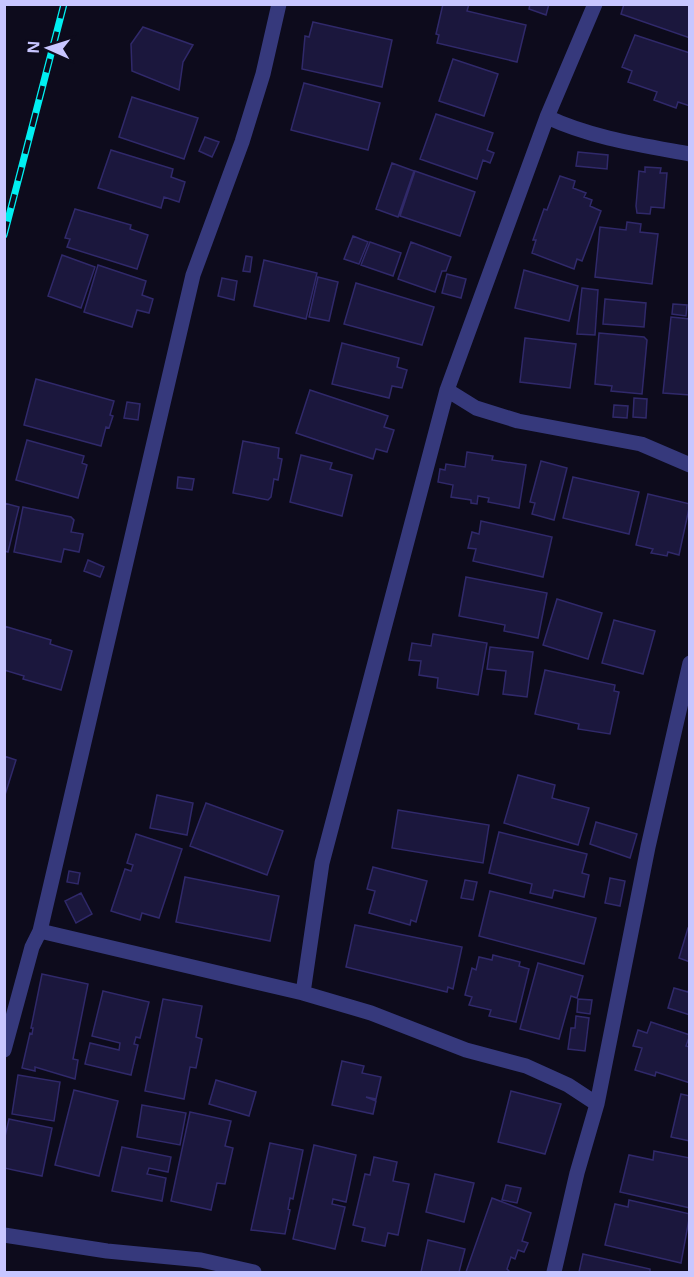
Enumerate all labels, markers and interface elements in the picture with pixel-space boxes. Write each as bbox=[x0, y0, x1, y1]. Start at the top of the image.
north arrow bbox=[18, 18, 78, 78]
text: N bbox=[22, 40, 44, 54]

